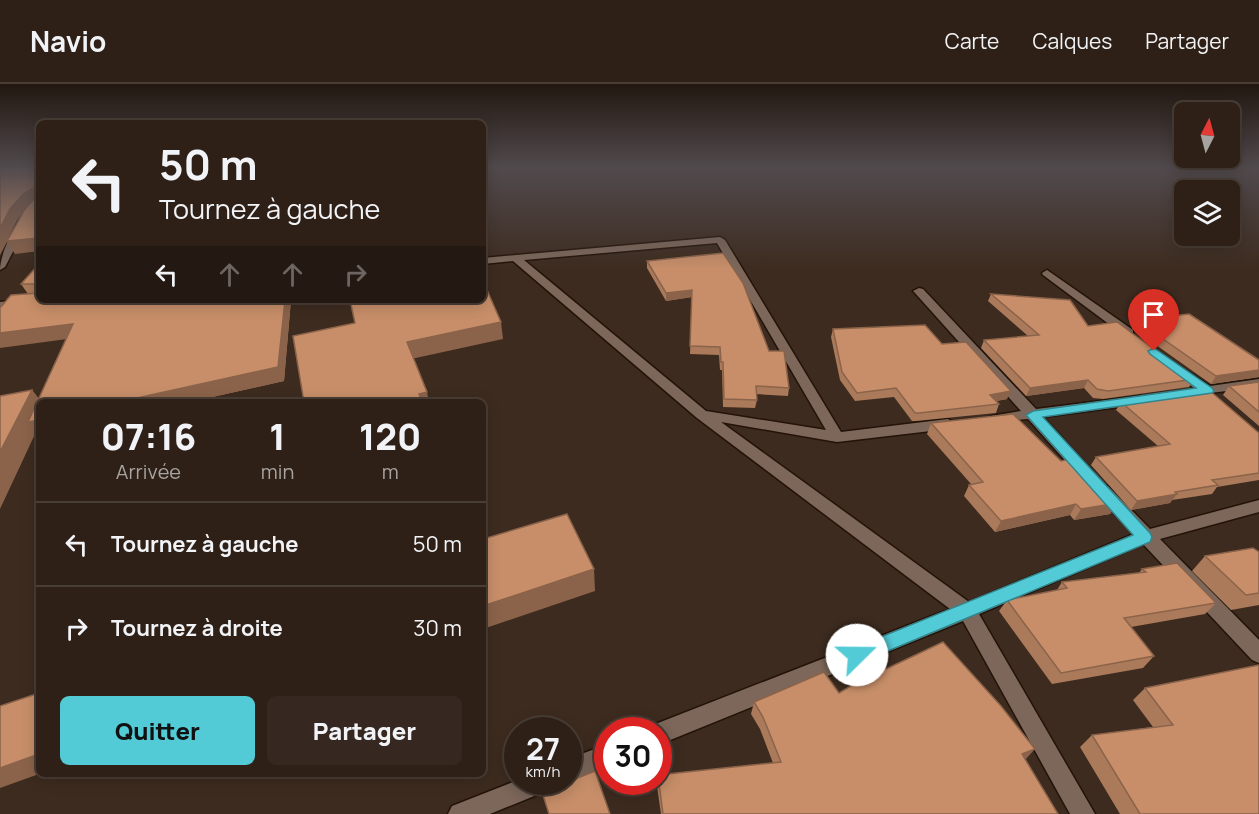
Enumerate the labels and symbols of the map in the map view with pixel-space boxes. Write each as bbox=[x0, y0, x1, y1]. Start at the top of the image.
north arrow bbox=[1174, 102, 1240, 168]
pin bbox=[1128, 289, 1179, 351]
position arrow bbox=[825, 623, 889, 687]
speed limit sign: 30 bbox=[594, 717, 672, 795]

